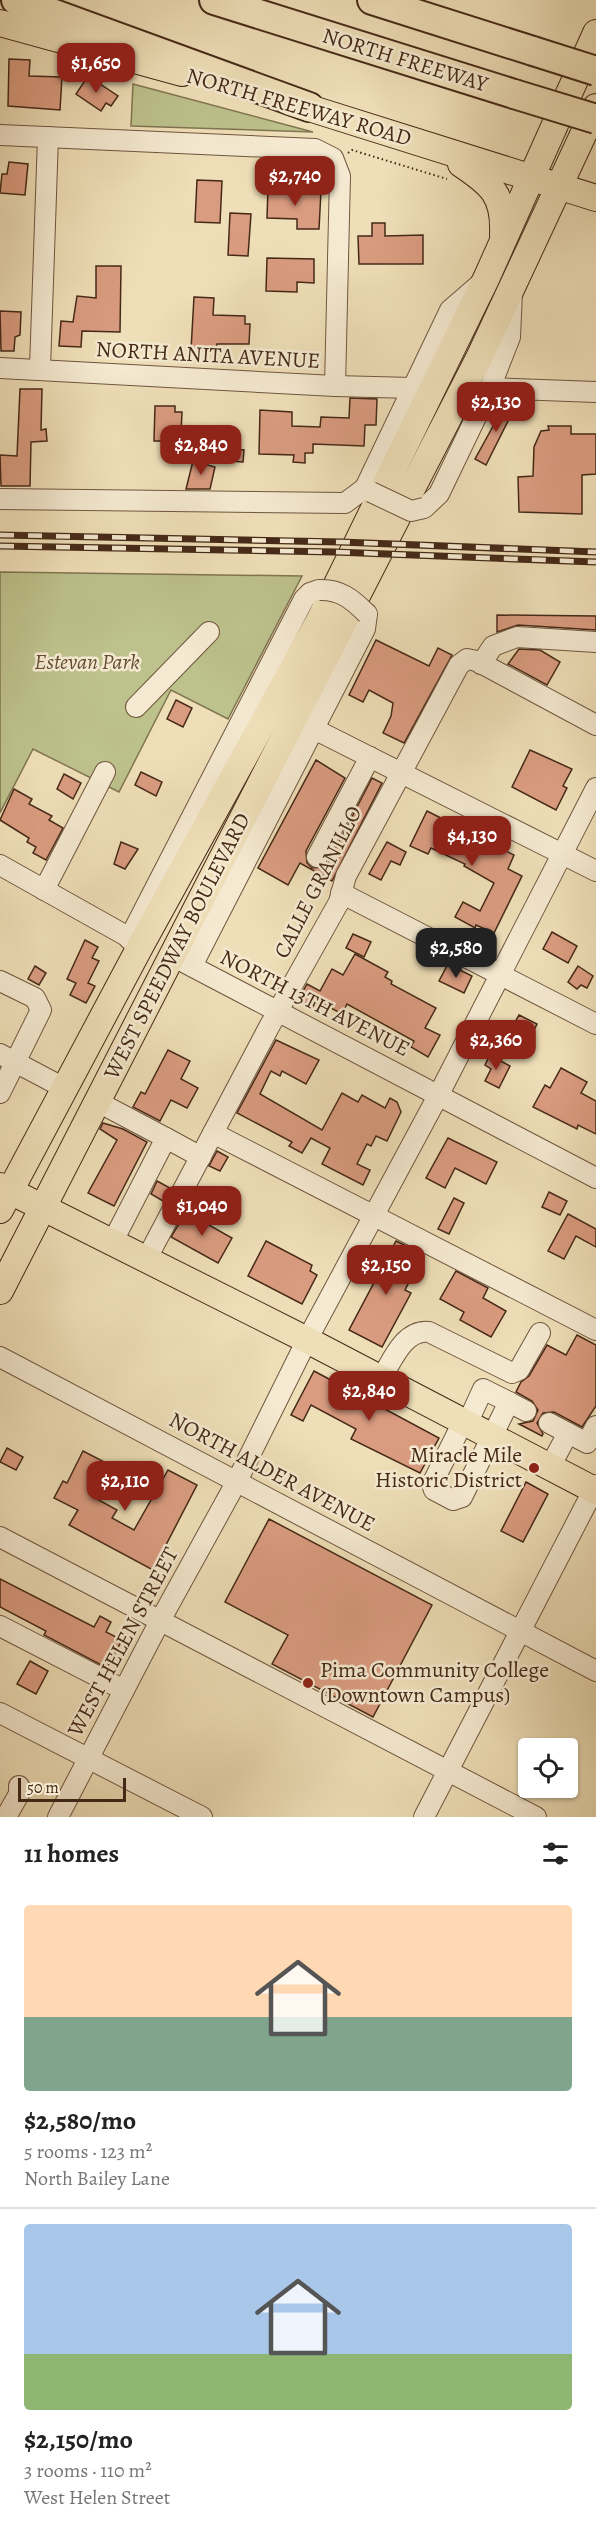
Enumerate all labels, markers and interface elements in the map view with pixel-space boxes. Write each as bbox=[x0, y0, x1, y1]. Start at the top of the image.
street label: NORTH FREEWAY bbox=[319, 21, 493, 100]
pin: $1,650 bbox=[47, 43, 145, 94]
text: $1,650 bbox=[71, 49, 121, 76]
street label: NORTH FREEWAY ROAD bbox=[183, 61, 415, 153]
pin: $2,740 bbox=[246, 156, 344, 207]
text: $2,740 bbox=[269, 162, 321, 189]
street label: NORTH ANITA AVENUE bbox=[95, 334, 321, 376]
pin: $2,130 bbox=[447, 382, 545, 433]
text: $2,130 bbox=[471, 388, 521, 415]
pin: $2,840 bbox=[152, 425, 250, 476]
text: $2,840 bbox=[174, 431, 228, 458]
park label: Estevan Park bbox=[34, 647, 140, 677]
street label: CALLE GRANILLO bbox=[267, 801, 369, 963]
street label: WEST SPEEDWAY BOULEVARD bbox=[96, 808, 257, 1085]
pin: $4,130 bbox=[423, 816, 521, 867]
text: $4,130 bbox=[447, 822, 497, 849]
pin: $2,580 bbox=[407, 928, 505, 979]
text: $2,580 bbox=[430, 934, 482, 961]
street label: NORTH 13TH AVENUE bbox=[215, 942, 415, 1064]
pin: $2,360 bbox=[447, 1020, 545, 1071]
text: $2,360 bbox=[470, 1026, 522, 1053]
pin: $1,040 bbox=[153, 1186, 251, 1237]
text: $1,040 bbox=[176, 1192, 228, 1219]
pin: $2,150 bbox=[337, 1245, 435, 1296]
text: $2,150 bbox=[361, 1251, 411, 1278]
pin: $2,840 bbox=[320, 1371, 418, 1422]
text: $2,840 bbox=[342, 1377, 396, 1404]
street label: NORTH ALDER AVENUE bbox=[164, 1405, 380, 1539]
place label: Miracle Mile Historic District bbox=[375, 1440, 522, 1495]
pin: $2,110 bbox=[76, 1461, 174, 1512]
marker: Miracle Mile Historic District bbox=[527, 1461, 541, 1475]
text: $2,110 bbox=[101, 1467, 149, 1494]
street label: WEST HELEN STREET bbox=[60, 1542, 186, 1743]
place label: Pima Community College (Downtown Campus) bbox=[320, 1655, 549, 1710]
marker: Pima Community College (Downtown Campus) bbox=[301, 1676, 315, 1690]
map controls bbox=[518, 1738, 578, 1798]
button: locate bbox=[518, 1738, 578, 1798]
scale bar bbox=[18, 1775, 126, 1802]
text: 50 m bbox=[27, 1777, 59, 1799]
text: 11 homes bbox=[24, 1836, 119, 1871]
icon: filters bbox=[539, 1837, 572, 1870]
icon: home bbox=[244, 1944, 352, 2052]
text: $2,580/mo bbox=[24, 2103, 136, 2138]
text: 5 rooms · 123 m² bbox=[24, 2138, 152, 2165]
text: North Bailey Lane bbox=[24, 2165, 170, 2192]
icon: home bbox=[244, 2263, 352, 2371]
text: $2,150/mo bbox=[24, 2422, 133, 2457]
text: 3 rooms · 110 m² bbox=[24, 2457, 152, 2484]
text: West Helen Street bbox=[24, 2484, 170, 2511]

